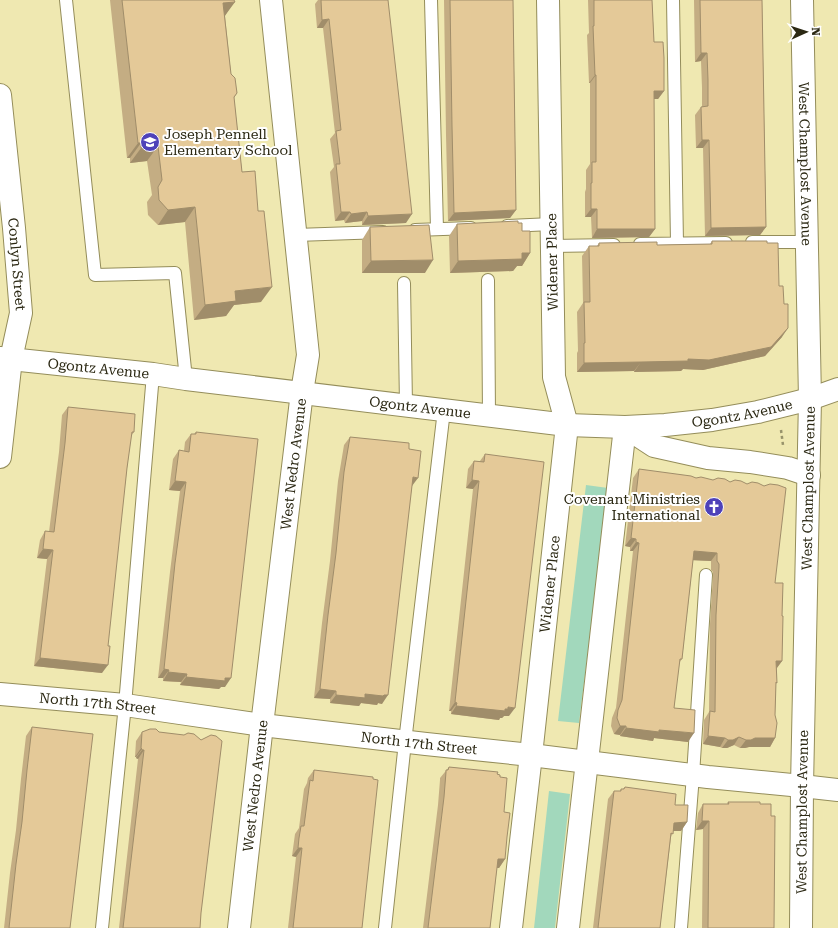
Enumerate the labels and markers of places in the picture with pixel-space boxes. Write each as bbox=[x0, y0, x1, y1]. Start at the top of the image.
place label: Joseph Pennell Elementary School bbox=[164, 126, 293, 158]
school or university icon: Joseph Pennell Elementary School bbox=[139, 131, 161, 153]
place label: Covenant Ministries International bbox=[564, 491, 701, 523]
church icon: Covenant Ministries International bbox=[703, 496, 725, 518]

